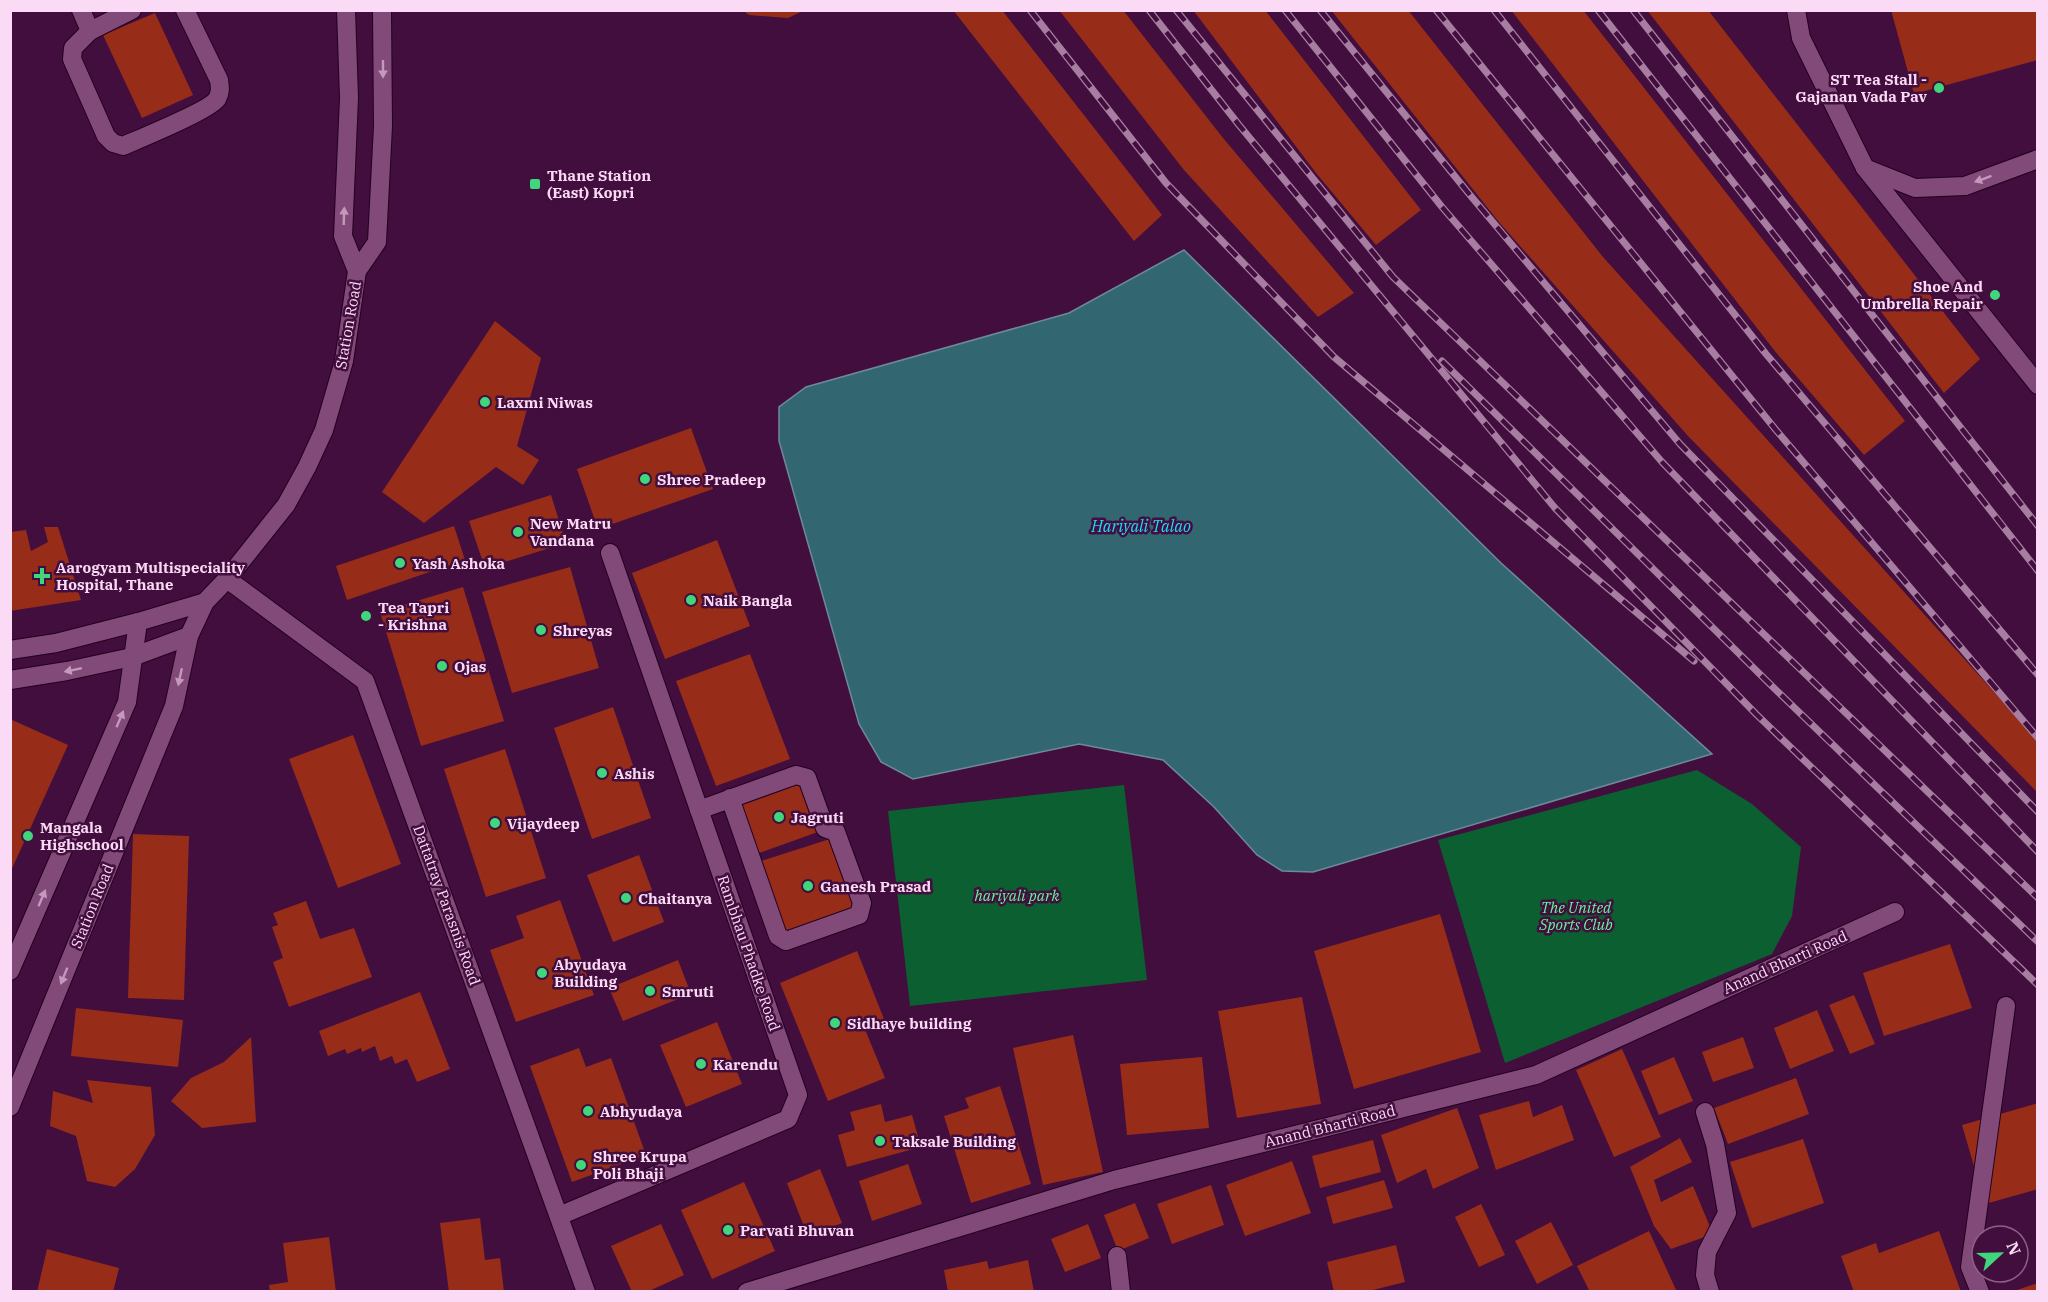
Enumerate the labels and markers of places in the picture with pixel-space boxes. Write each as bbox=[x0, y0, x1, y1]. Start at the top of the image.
place label: ST Tea Stall - Gajanan Vada Pav bbox=[1795, 70, 1928, 106]
marker: ST Tea Stall - Gajanan Vada Pav bbox=[1932, 81, 1946, 95]
place label: Thane Station (East) Kopri bbox=[547, 166, 651, 202]
marker: Thane Station (East) Kopri bbox=[528, 177, 542, 191]
place label: Shoe And Umbrella Repair bbox=[1860, 277, 1984, 313]
marker: Shoe And Umbrella Repair bbox=[1988, 288, 2002, 302]
place label: Laxmi Niwas bbox=[497, 393, 593, 412]
marker: Laxmi Niwas bbox=[478, 395, 492, 409]
place label: Shree Pradeep bbox=[657, 470, 766, 489]
marker: Shree Pradeep bbox=[638, 472, 652, 486]
place label: New Matru Vandana bbox=[530, 514, 612, 550]
marker: New Matru Vandana bbox=[511, 525, 525, 539]
place label: Yash Ashoka bbox=[412, 554, 505, 573]
marker: Yash Ashoka bbox=[393, 556, 407, 570]
place label: Aarogyam Multispeciality Hospital, Thane bbox=[56, 558, 246, 594]
marker: Aarogyam Multispeciality Hospital, Thane bbox=[33, 567, 51, 585]
place label: Naik Bangla bbox=[703, 591, 793, 610]
marker: Naik Bangla bbox=[684, 593, 698, 607]
place label: Tea Tapri - Krishna bbox=[378, 598, 449, 634]
marker: Tea Tapri - Krishna bbox=[359, 609, 373, 623]
place label: Shreyas bbox=[553, 621, 612, 640]
marker: Shreyas bbox=[534, 623, 548, 637]
place label: Ojas bbox=[454, 657, 486, 676]
marker: Ojas bbox=[435, 659, 449, 673]
place label: Ashis bbox=[614, 764, 655, 783]
marker: Ashis bbox=[595, 766, 609, 780]
place label: Jagruti bbox=[791, 808, 844, 827]
marker: Jagruti bbox=[772, 810, 786, 824]
place label: Vijaydeep bbox=[507, 814, 580, 833]
marker: Vijaydeep bbox=[488, 816, 502, 830]
place label: Mangala Highschool bbox=[40, 818, 124, 854]
marker: Mangala Highschool bbox=[21, 829, 35, 843]
place label: Ganesh Prasad bbox=[820, 877, 932, 896]
marker: Ganesh Prasad bbox=[801, 879, 815, 893]
place label: Chaitanya bbox=[638, 889, 713, 908]
marker: Chaitanya bbox=[619, 891, 633, 905]
place label: Abyudaya Building bbox=[554, 955, 627, 991]
marker: Abyudaya Building bbox=[535, 966, 549, 980]
place label: Smruti bbox=[662, 982, 714, 1001]
marker: Smruti bbox=[643, 984, 657, 998]
place label: Sidhaye building bbox=[847, 1014, 972, 1033]
marker: Sidhaye building bbox=[828, 1016, 842, 1030]
place label: Karendu bbox=[713, 1055, 778, 1074]
marker: Karendu bbox=[694, 1057, 708, 1071]
place label: Abhyudaya bbox=[600, 1102, 683, 1121]
marker: Abhyudaya bbox=[581, 1104, 595, 1118]
place label: Taksale Building bbox=[892, 1132, 1016, 1151]
marker: Taksale Building bbox=[873, 1134, 887, 1148]
place label: Shree Krupa Poli Bhaji bbox=[593, 1147, 687, 1183]
marker: Shree Krupa Poli Bhaji bbox=[574, 1158, 588, 1172]
place label: Parvati Bhuvan bbox=[740, 1221, 854, 1240]
marker: Parvati Bhuvan bbox=[721, 1223, 735, 1237]

